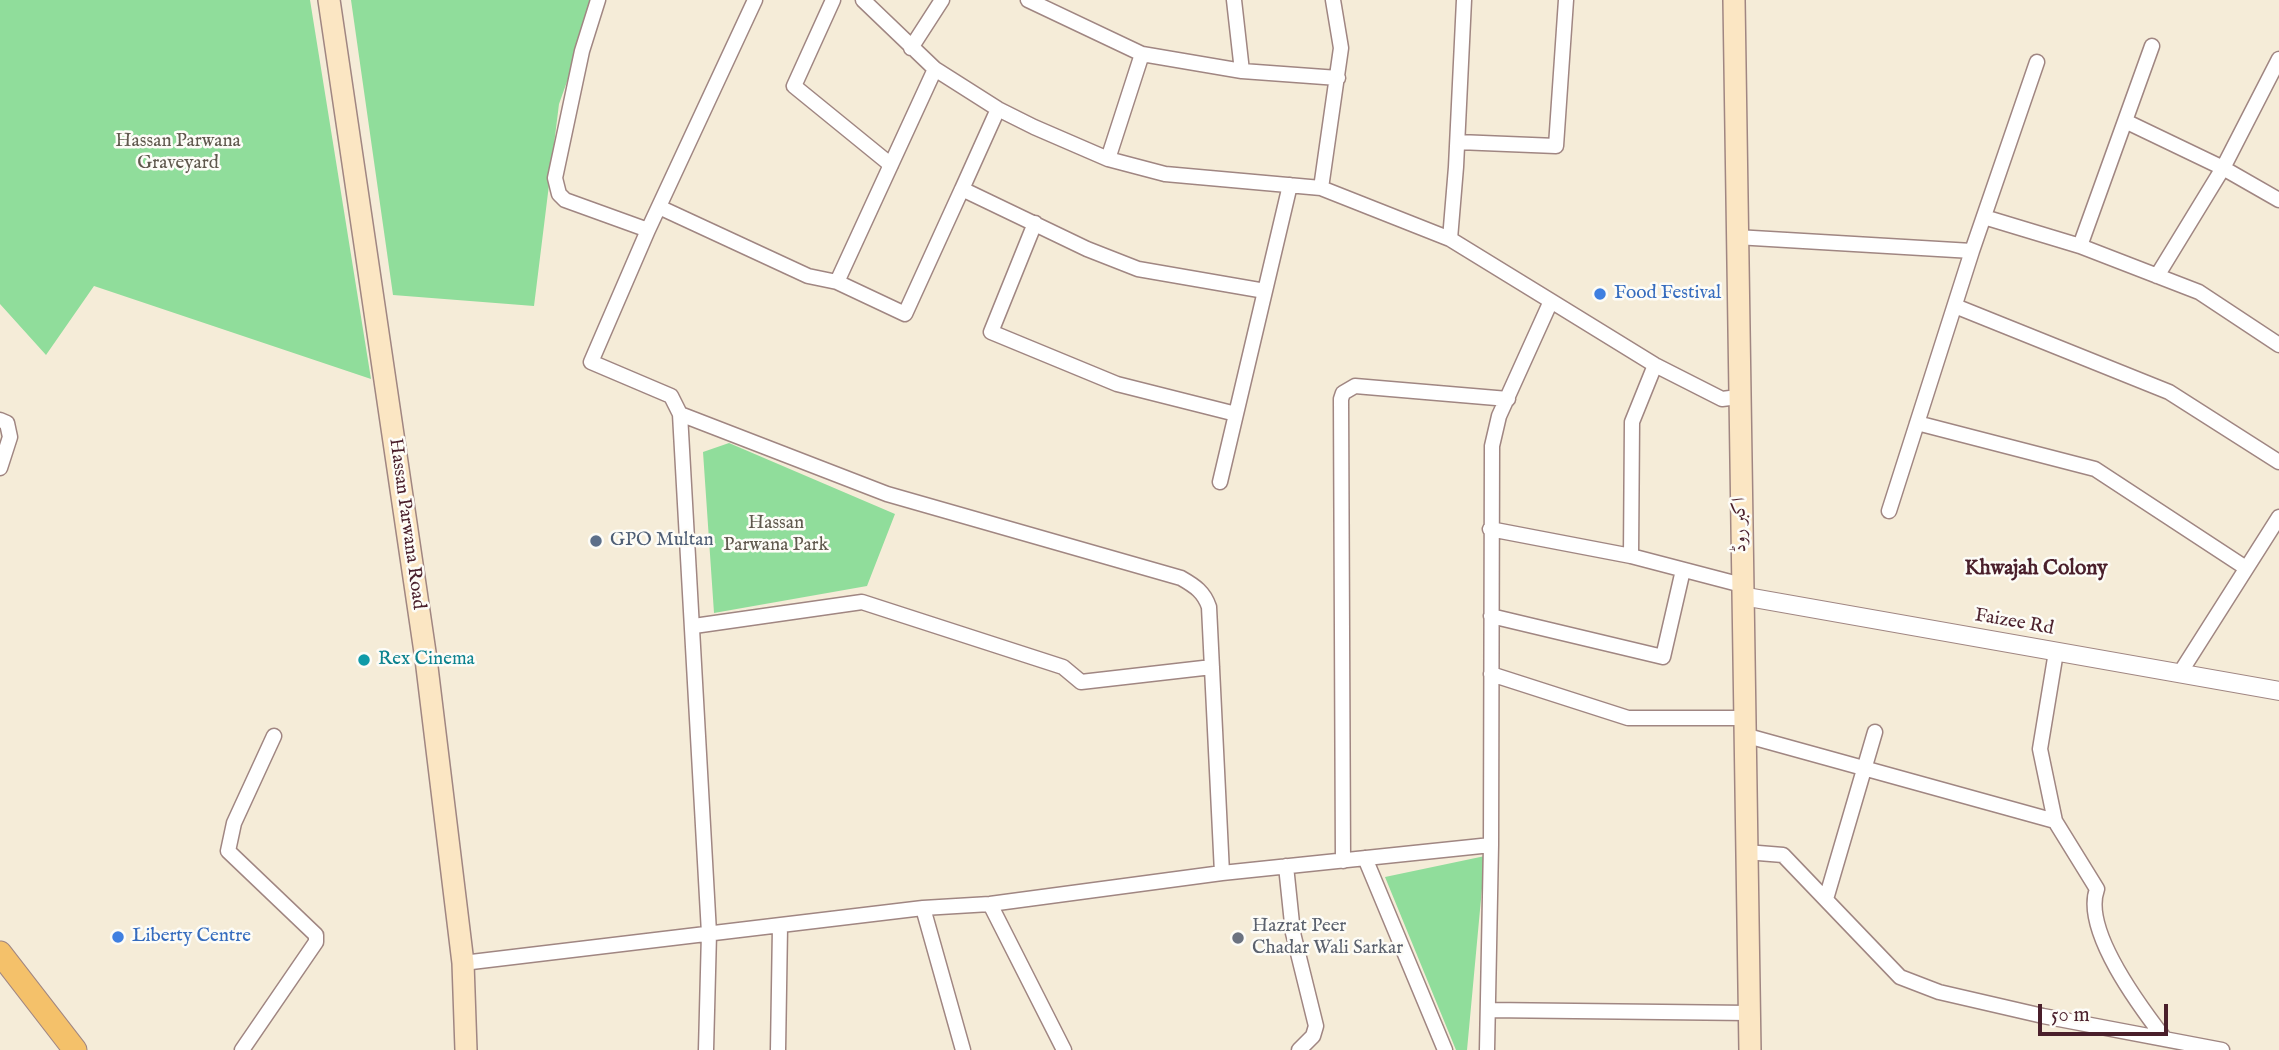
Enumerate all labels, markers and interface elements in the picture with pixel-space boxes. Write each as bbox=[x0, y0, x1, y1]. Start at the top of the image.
park label: Hassan Parwana Graveyard bbox=[115, 131, 241, 175]
place label: Food Festival bbox=[1614, 283, 1721, 305]
marker: Food Festival bbox=[1592, 286, 1608, 302]
street label: Hassan Parwana Road bbox=[383, 437, 429, 611]
street label: اکبر روڈ bbox=[1729, 497, 1753, 553]
park label: Hassan Parwana Park bbox=[723, 513, 829, 557]
place label: GPO Multan bbox=[610, 530, 714, 552]
marker: GPO Multan bbox=[588, 533, 604, 549]
district label: Khwajah Colony bbox=[1964, 557, 2108, 583]
street label: Faizee Rd bbox=[1973, 605, 2055, 641]
place label: Rex Cinema bbox=[378, 649, 475, 671]
marker: Rex Cinema bbox=[356, 652, 372, 668]
place label: Hazrat Peer Chadar Wali Sarkar bbox=[1252, 916, 1403, 960]
place label: Liberty Centre bbox=[132, 926, 251, 948]
marker: Liberty Centre bbox=[110, 929, 126, 945]
marker: Hazrat Peer Chadar Wali Sarkar bbox=[1230, 930, 1246, 946]
scale bar bbox=[2041, 990, 2170, 1034]
text: 50 m bbox=[2051, 1002, 2090, 1029]

